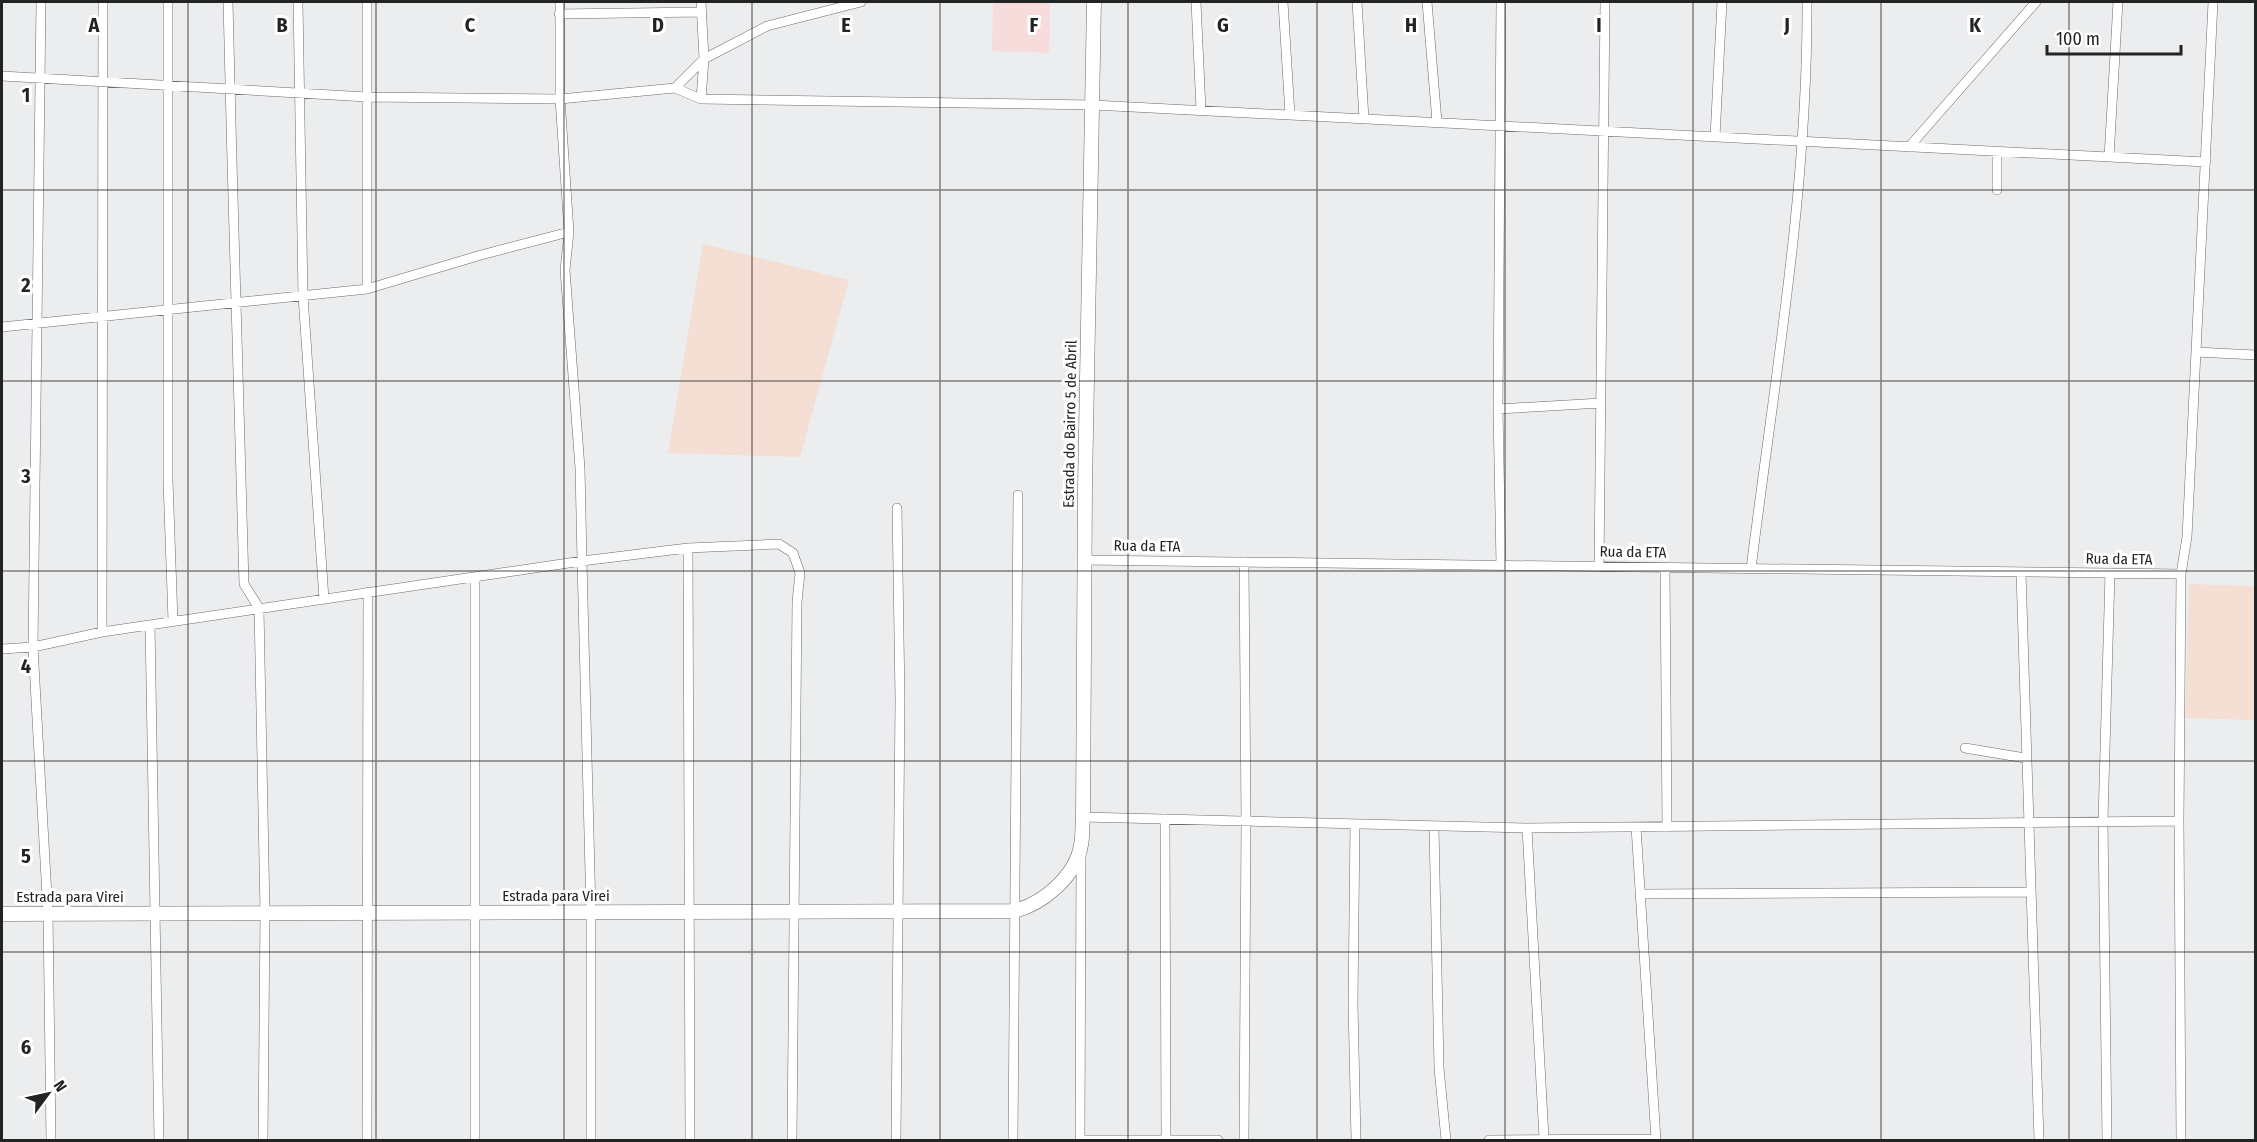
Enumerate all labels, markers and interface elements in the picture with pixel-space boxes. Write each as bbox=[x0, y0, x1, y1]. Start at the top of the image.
text: A bbox=[88, 13, 101, 37]
text: B bbox=[276, 13, 288, 37]
text: C bbox=[465, 13, 476, 37]
text: D bbox=[652, 13, 664, 37]
text: E bbox=[841, 13, 851, 37]
text: F bbox=[1030, 13, 1039, 37]
text: G bbox=[1217, 13, 1229, 37]
text: H bbox=[1405, 13, 1417, 37]
text: I bbox=[1596, 13, 1602, 37]
text: J bbox=[1783, 13, 1790, 37]
text: K bbox=[1969, 13, 1981, 37]
scale bar bbox=[2047, 18, 2180, 56]
text: 100 m bbox=[2056, 28, 2100, 50]
text: 1 bbox=[22, 83, 30, 107]
text: 2 bbox=[20, 273, 31, 297]
street label: Estrada do Bairro 5 de Abril bbox=[1060, 340, 1080, 508]
text: 3 bbox=[20, 464, 31, 488]
street label: Rua da ETA bbox=[1113, 536, 1181, 556]
street label: Rua da ETA bbox=[1599, 542, 1667, 562]
street label: Rua da ETA bbox=[2085, 549, 2153, 569]
text: 4 bbox=[21, 654, 31, 678]
text: 5 bbox=[21, 844, 31, 868]
street label: Estrada para Virei bbox=[502, 887, 610, 905]
street label: Estrada para Virei bbox=[16, 888, 124, 906]
text: 6 bbox=[21, 1035, 31, 1059]
north arrow bbox=[18, 1064, 78, 1124]
text: N bbox=[50, 1077, 71, 1095]

